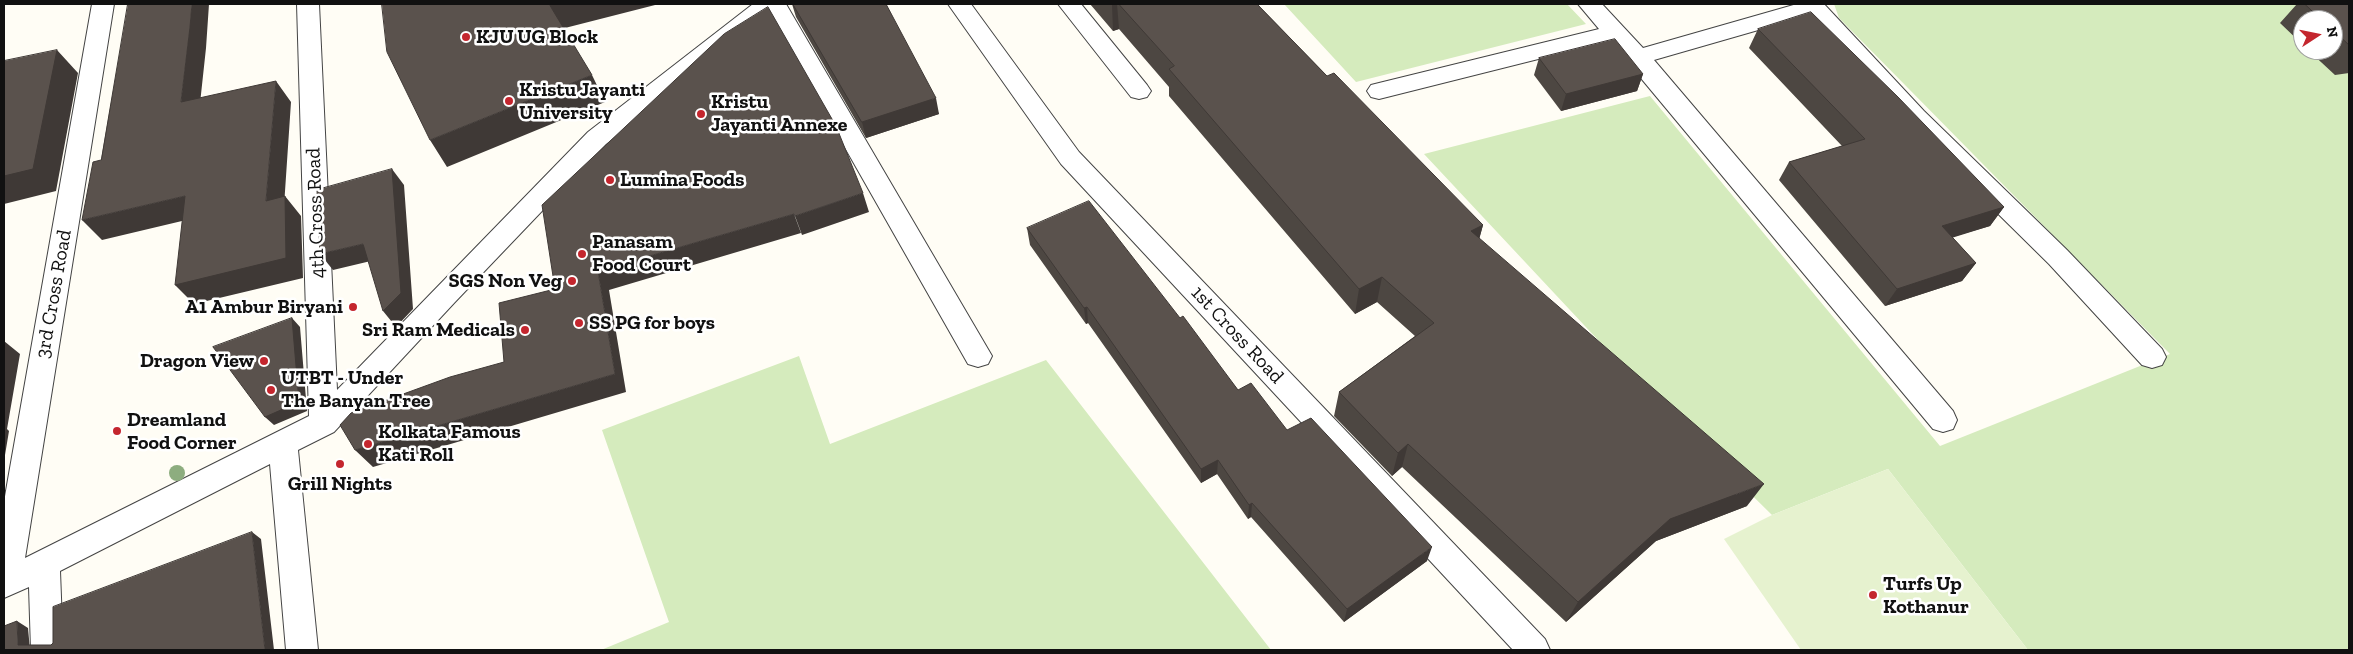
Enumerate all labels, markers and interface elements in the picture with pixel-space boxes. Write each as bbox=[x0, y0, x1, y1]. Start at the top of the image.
north arrow bbox=[2293, 10, 2343, 60]
place label: KJU UG Block bbox=[476, 25, 598, 49]
text: N bbox=[2323, 25, 2342, 39]
marker: KJU UG Block bbox=[460, 31, 472, 43]
place label: Kristu Jayanti University bbox=[519, 78, 645, 125]
place label: Kristu Jayanti Annexe bbox=[711, 90, 848, 137]
marker: Kristu Jayanti University bbox=[503, 95, 515, 107]
marker: Kristu Jayanti Annexe bbox=[695, 108, 707, 120]
street label: 4th Cross Road bbox=[302, 147, 330, 279]
place label: Lumina Foods bbox=[620, 168, 744, 192]
marker: Lumina Foods bbox=[604, 174, 616, 186]
street label: 3rd Cross Road bbox=[31, 228, 77, 360]
place label: Panasam Food Court bbox=[592, 230, 691, 277]
marker: Panasam Food Court bbox=[576, 248, 588, 260]
place label: SGS Non Veg bbox=[448, 269, 562, 293]
marker: SGS Non Veg bbox=[566, 275, 578, 287]
street label: 1st Cross Road bbox=[1186, 281, 1288, 389]
place label: A1 Ambur Biryani bbox=[185, 295, 343, 319]
marker: A1 Ambur Biryani bbox=[347, 301, 359, 313]
place label: SS PG for boys bbox=[589, 311, 715, 335]
marker: SS PG for boys bbox=[573, 317, 585, 329]
place label: Sri Ram Medicals bbox=[362, 318, 515, 342]
marker: Sri Ram Medicals bbox=[519, 324, 531, 336]
place label: Dragon View bbox=[140, 349, 254, 373]
marker: Dragon View bbox=[258, 355, 270, 367]
place label: UTBT - Under The Banyan Tree bbox=[281, 366, 430, 413]
marker: UTBT - Under The Banyan Tree bbox=[265, 384, 277, 396]
place label: Dreamland Food Corner bbox=[127, 408, 237, 455]
place label: Kolkata Famous Kati Roll bbox=[378, 420, 521, 467]
marker: Dreamland Food Corner bbox=[111, 425, 123, 437]
marker: Kolkata Famous Kati Roll bbox=[362, 438, 374, 450]
marker: Grill Nights bbox=[334, 458, 346, 470]
place label: Grill Nights bbox=[288, 472, 392, 496]
place label: Turfs Up Kothanur bbox=[1883, 572, 1969, 619]
marker: Turfs Up Kothanur bbox=[1867, 589, 1879, 601]

